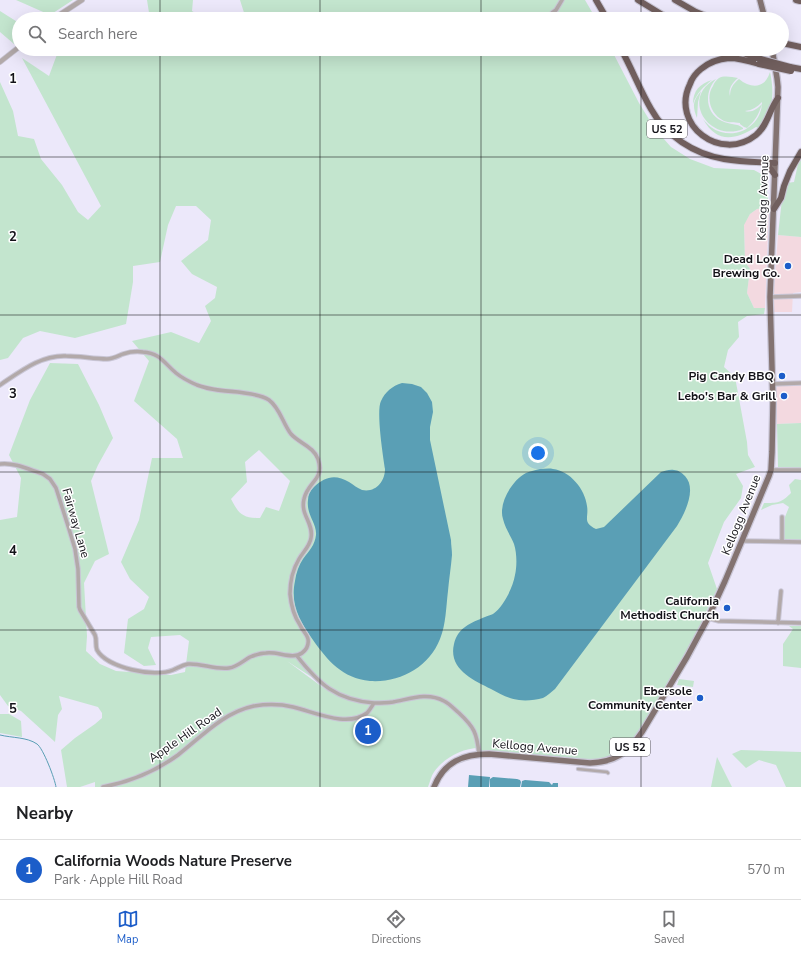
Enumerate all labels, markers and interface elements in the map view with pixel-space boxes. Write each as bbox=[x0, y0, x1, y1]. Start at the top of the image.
search box bbox=[12, 12, 789, 56]
icon: search bbox=[26, 23, 48, 45]
text: Search here bbox=[58, 24, 138, 44]
text: 1 bbox=[9, 70, 17, 88]
road number: US 52 bbox=[647, 120, 687, 138]
street label: Kellogg Avenue bbox=[754, 155, 772, 241]
text: 2 bbox=[9, 228, 17, 246]
place label: Dead Low Brewing Co. bbox=[713, 251, 781, 281]
marker: Dead Low Brewing Co. bbox=[783, 261, 793, 271]
place label: Pig Candy BBQ bbox=[688, 368, 774, 384]
marker: Pig Candy BBQ bbox=[777, 371, 787, 381]
text: 3 bbox=[9, 385, 17, 403]
place label: Lebo's Bar & Grill bbox=[678, 388, 776, 404]
marker: Lebo's Bar & Grill bbox=[779, 391, 789, 401]
your location bbox=[528, 443, 548, 463]
street label: Kellogg Avenue bbox=[718, 472, 764, 558]
street label: Fairway Lane bbox=[58, 486, 94, 560]
text: 4 bbox=[9, 542, 17, 560]
place label: California Methodist Church bbox=[620, 593, 719, 623]
marker: California Methodist Church bbox=[722, 603, 732, 613]
place label: Ebersole Community Center bbox=[588, 683, 692, 713]
marker: Ebersole Community Center bbox=[695, 693, 705, 703]
text: 5 bbox=[9, 700, 17, 718]
street label: Apple Hill Road bbox=[145, 704, 225, 766]
pin: 1 bbox=[355, 716, 381, 746]
street label: Kellogg Avenue bbox=[492, 735, 578, 759]
road number: US 52 bbox=[610, 738, 650, 756]
text: Nearby bbox=[16, 802, 73, 825]
text: California Woods Nature Preserve bbox=[54, 851, 292, 871]
text: 1 bbox=[25, 861, 33, 879]
text: 570 m bbox=[747, 861, 785, 879]
text: Park · Apple Hill Road bbox=[54, 871, 182, 889]
tab: Map bbox=[117, 908, 139, 947]
tab: Directions bbox=[372, 908, 421, 947]
tab: Saved bbox=[654, 908, 684, 947]

